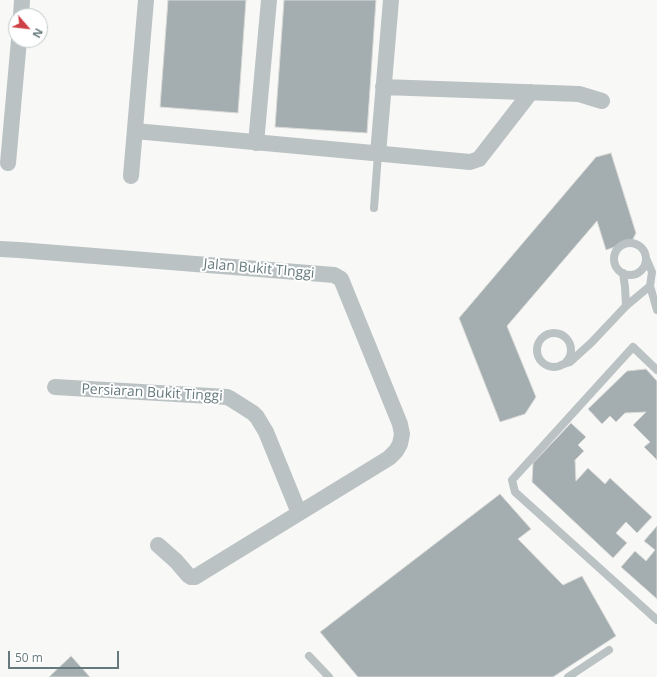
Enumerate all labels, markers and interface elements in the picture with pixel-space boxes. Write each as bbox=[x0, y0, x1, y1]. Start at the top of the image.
north arrow bbox=[8, 8, 48, 48]
text: N bbox=[29, 26, 47, 41]
street label: Jalan Bukit TInggi bbox=[203, 256, 315, 282]
street label: Persiaran Bukit Tinggi bbox=[81, 381, 223, 405]
scale bar bbox=[10, 643, 121, 669]
text: 50 m bbox=[15, 649, 43, 666]

